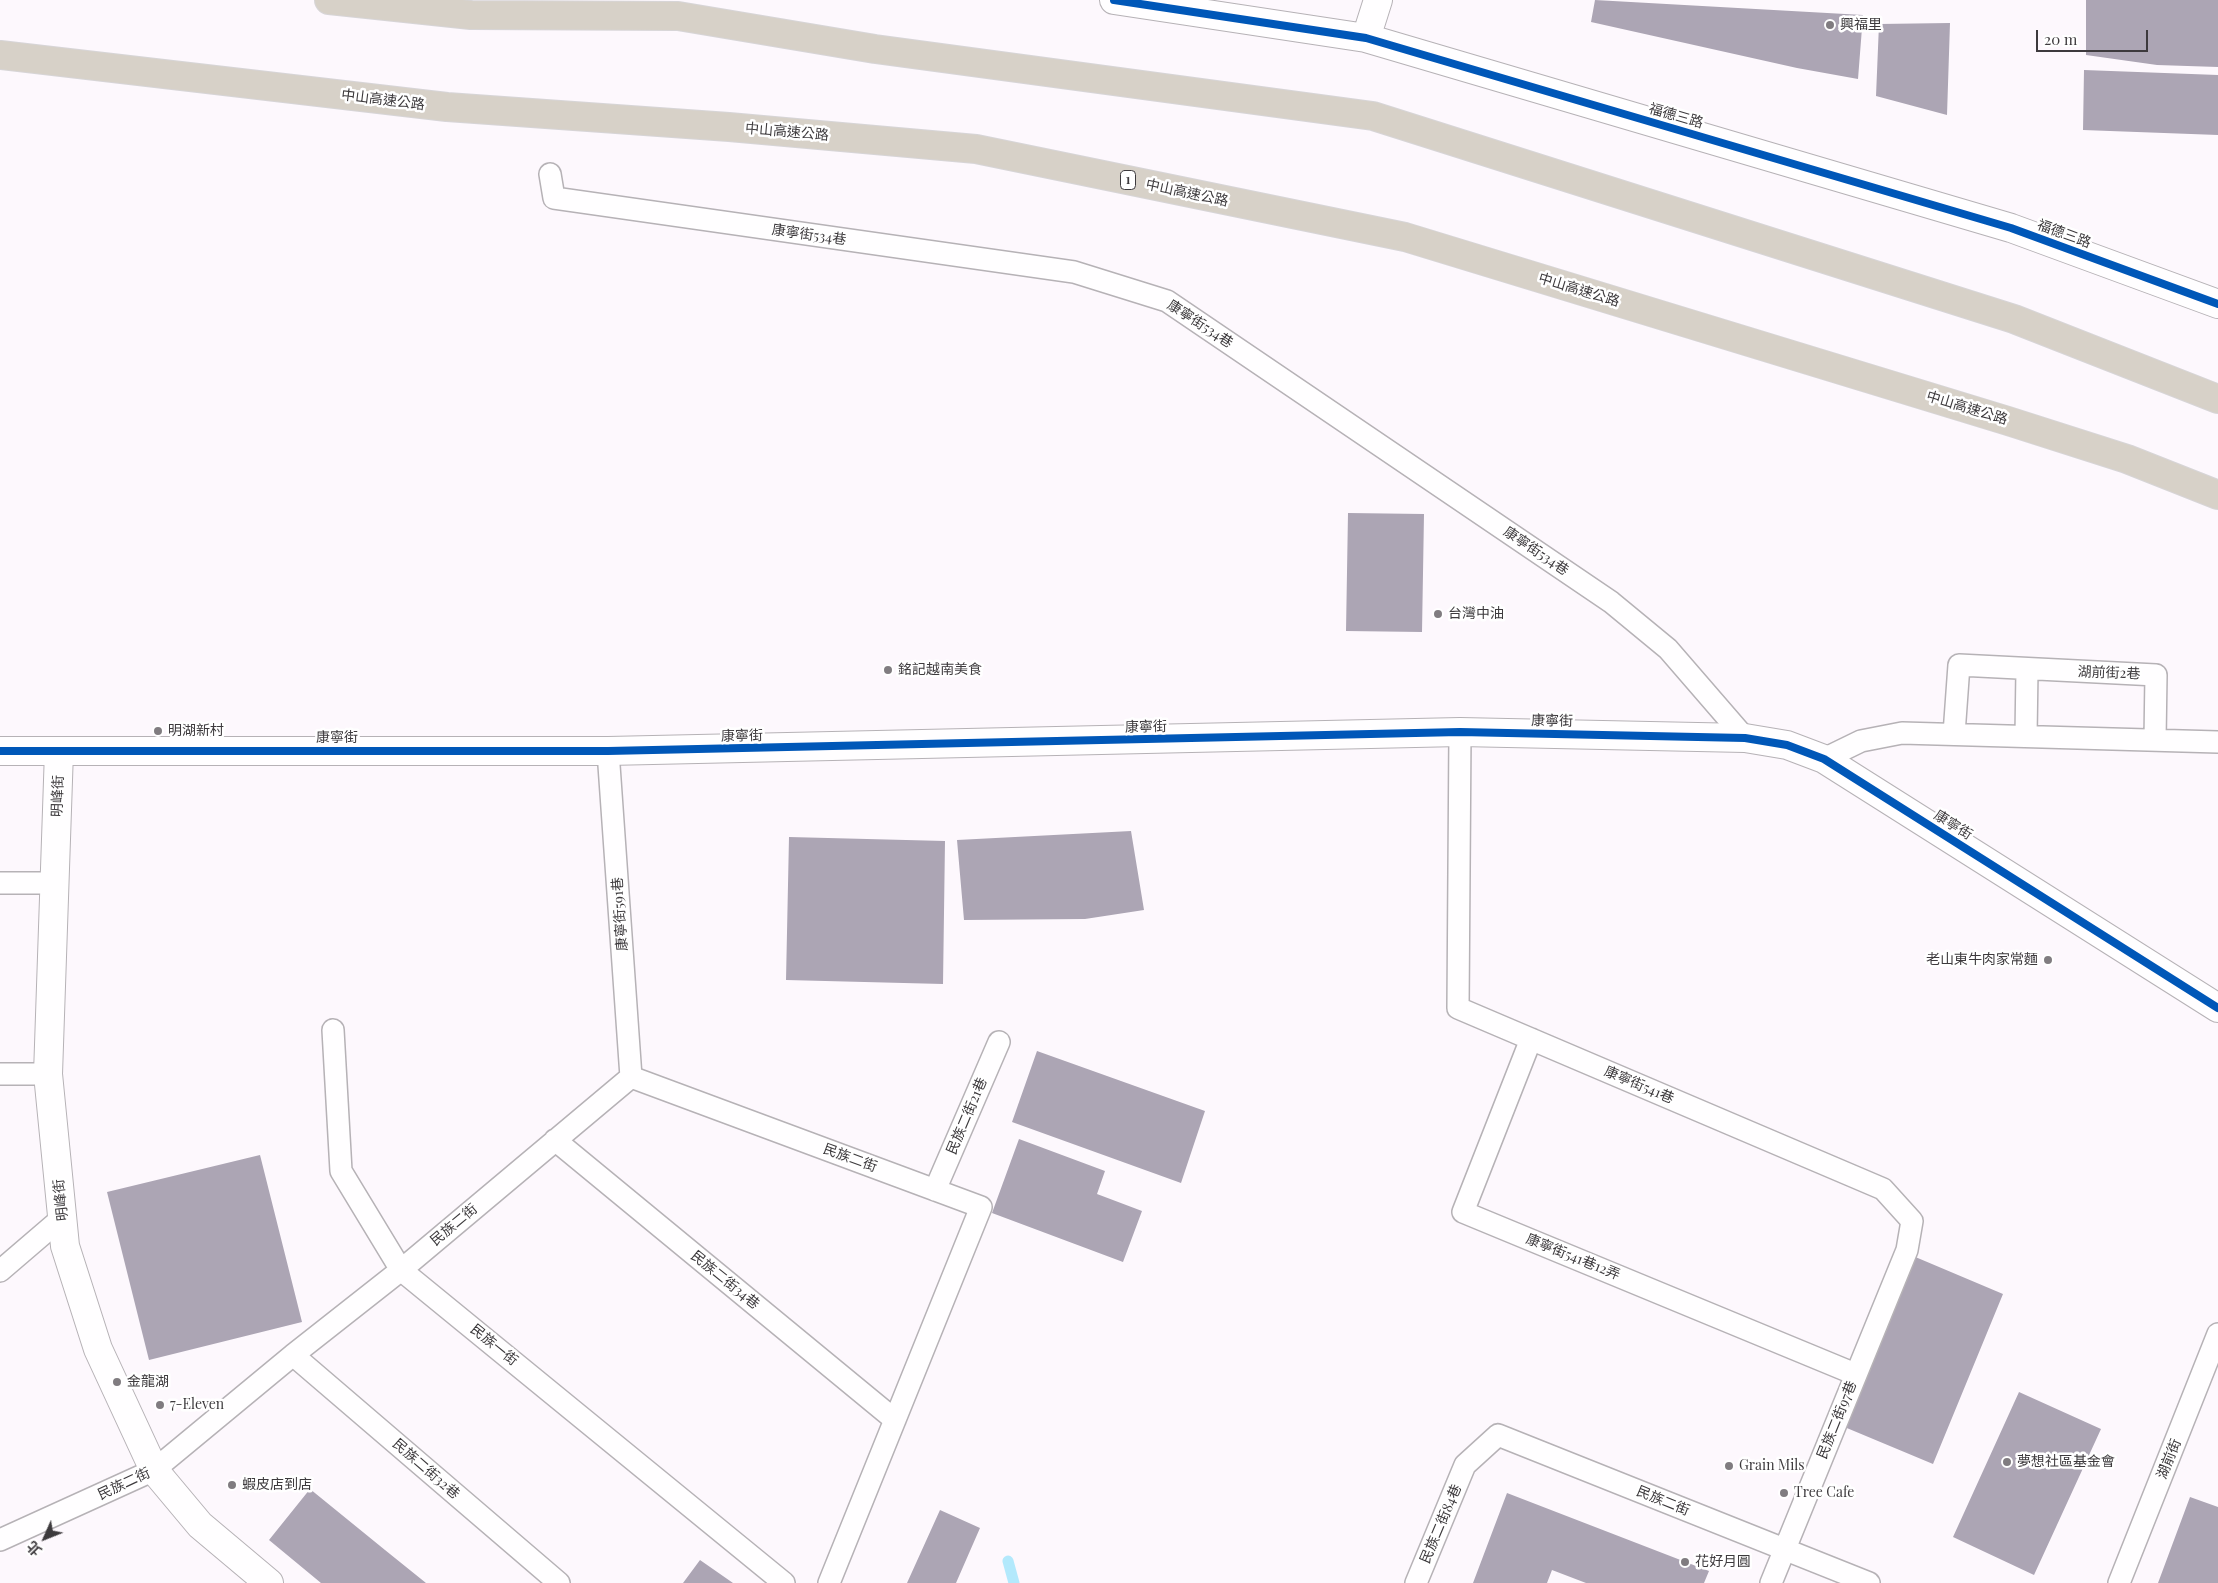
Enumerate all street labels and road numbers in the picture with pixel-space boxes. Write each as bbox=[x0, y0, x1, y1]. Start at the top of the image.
street label: 中山高速公路 bbox=[340, 87, 426, 113]
street label: 福德三路 bbox=[1647, 100, 1705, 132]
street label: 中山高速公路 bbox=[744, 120, 830, 144]
road number: 1 bbox=[1120, 170, 1136, 190]
street label: 中山高速公路 bbox=[1144, 176, 1230, 210]
street label: 福德三路 bbox=[2035, 217, 2093, 251]
street label: 康寧街534巷 bbox=[771, 221, 847, 249]
street label: 中山高速公路 bbox=[1536, 270, 1622, 310]
street label: 康寧街534巷 bbox=[1164, 297, 1236, 351]
street label: 中山高速公路 bbox=[1924, 388, 2010, 428]
street label: 康寧街534巷 bbox=[1500, 523, 1572, 579]
street label: 湖前街2巷 bbox=[2077, 664, 2141, 682]
street label: 康寧街 bbox=[1531, 712, 1573, 730]
street label: 康寧街 bbox=[1125, 718, 1167, 736]
street label: 康寧街 bbox=[721, 727, 763, 745]
street label: 康寧街 bbox=[316, 730, 358, 746]
street label: 明峰街 bbox=[49, 775, 67, 817]
street label: 康寧街 bbox=[1931, 807, 1975, 843]
street label: 康寧街591巷 bbox=[609, 876, 631, 952]
street label: 康寧街541巷 bbox=[1602, 1063, 1676, 1107]
street label: 民族二街21巷 bbox=[943, 1075, 991, 1157]
street label: 民族二街 bbox=[821, 1141, 879, 1175]
street label: 明峰街 bbox=[50, 1178, 72, 1222]
street label: 民族二街 bbox=[427, 1201, 481, 1249]
street label: 康寧街541巷12弄 bbox=[1524, 1231, 1622, 1283]
street label: 民族二街34巷 bbox=[687, 1247, 763, 1313]
street label: 民族一街 bbox=[467, 1321, 521, 1369]
street label: 民族二街97巷 bbox=[1814, 1378, 1860, 1462]
street label: 民族二街32巷 bbox=[389, 1435, 463, 1503]
street label: 湖前街 bbox=[2153, 1436, 2185, 1482]
street label: 民族二街 bbox=[95, 1465, 153, 1503]
street label: 民族二街84巷 bbox=[1417, 1482, 1465, 1566]
street label: 民族二街 bbox=[1634, 1483, 1692, 1519]

